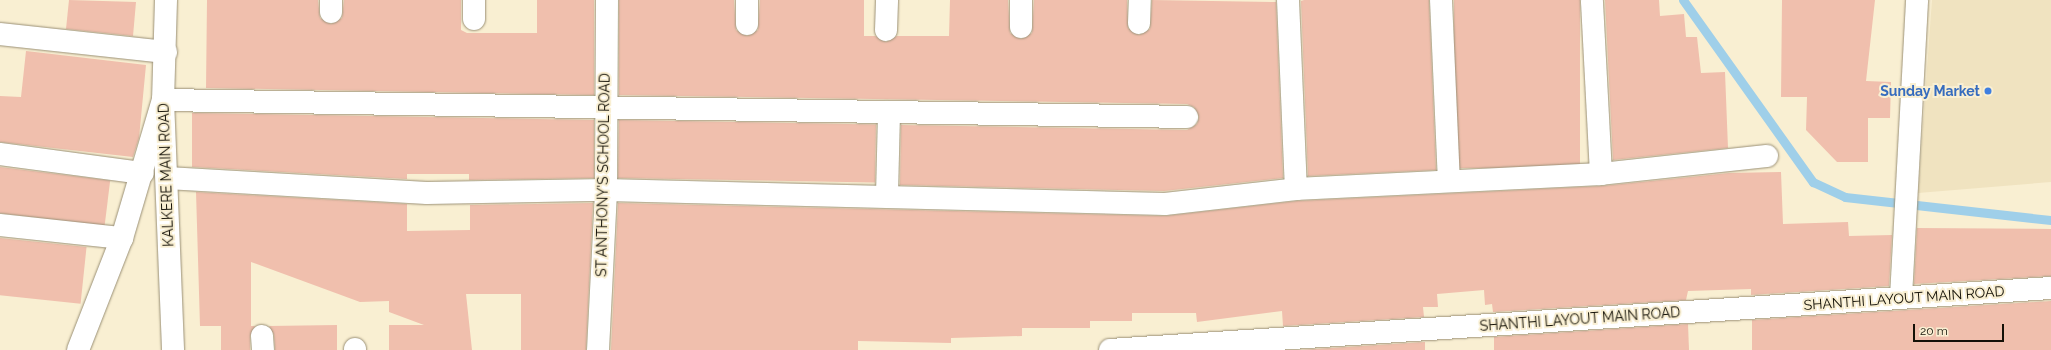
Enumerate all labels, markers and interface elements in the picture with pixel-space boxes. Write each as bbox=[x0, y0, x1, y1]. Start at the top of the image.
street label: ST ANTHONY'S SCHOOL ROAD bbox=[593, 72, 613, 278]
place label: Sunday Market bbox=[1880, 83, 1980, 99]
marker: Sunday Market bbox=[1983, 86, 1993, 96]
street label: KALKERE MAIN ROAD bbox=[155, 103, 177, 247]
street label: SHANTHI LAYOUT MAIN ROAD bbox=[1803, 283, 2005, 313]
street label: SHANTHI LAYOUT MAIN ROAD bbox=[1479, 304, 1681, 334]
scale bar bbox=[1915, 316, 2006, 342]
text: 20 m bbox=[1920, 324, 1948, 338]

